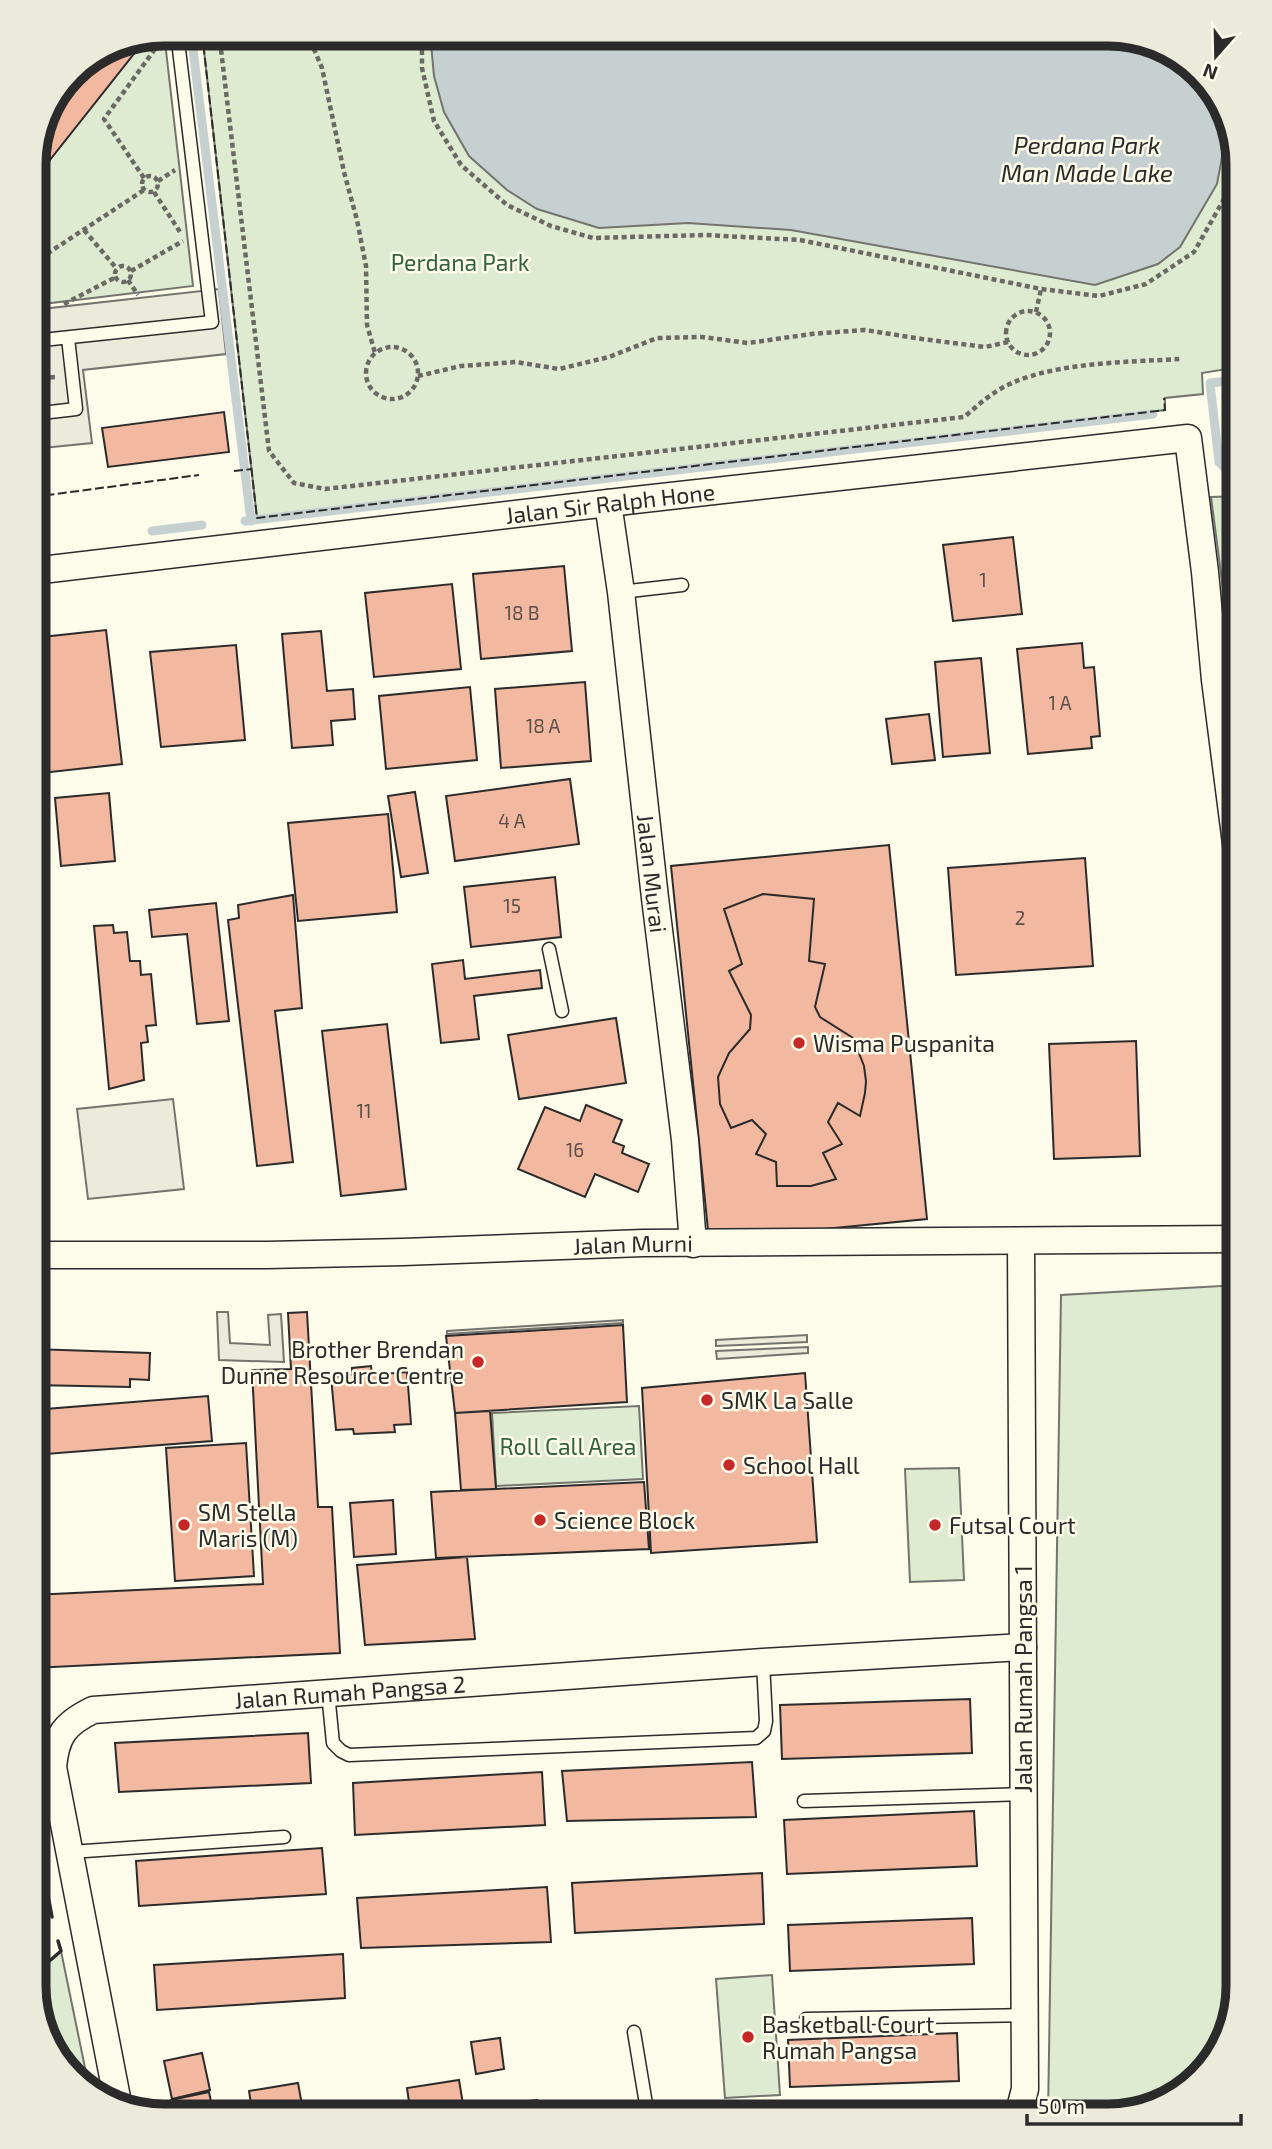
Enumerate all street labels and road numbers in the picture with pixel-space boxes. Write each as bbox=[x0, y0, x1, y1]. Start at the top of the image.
street label: Jalan Sir Ralph Hone bbox=[504, 477, 716, 529]
street label: Jalan Murai bbox=[632, 812, 673, 934]
street label: Jalan Murni bbox=[572, 1229, 693, 1260]
street label: Jalan Rumah Pangsa 1 bbox=[1009, 1565, 1037, 1793]
street label: Jalan Rumah Pangsa 2 bbox=[233, 1669, 467, 1714]

